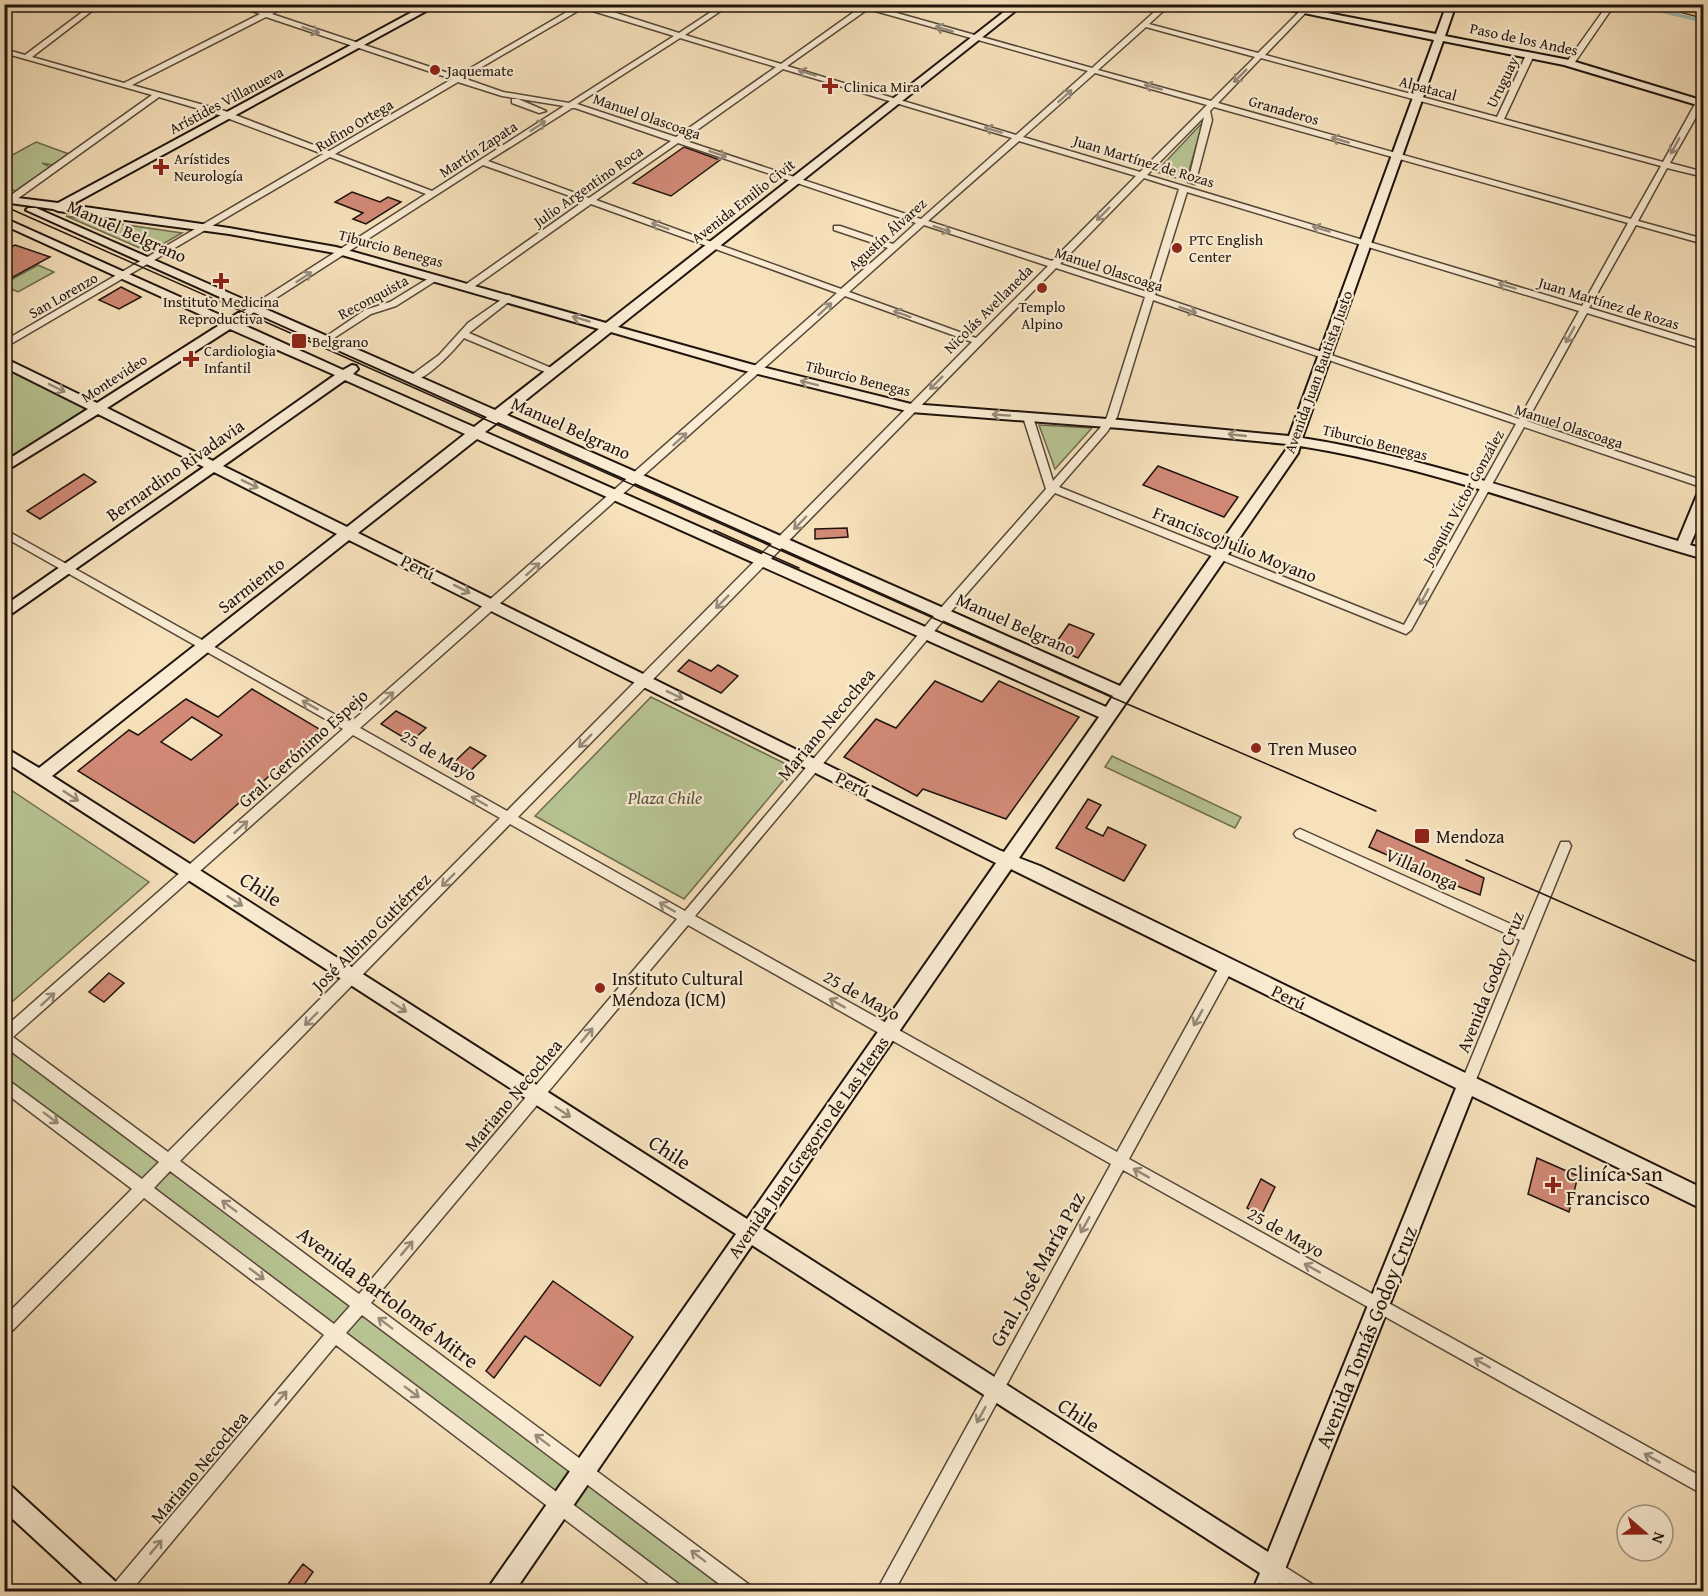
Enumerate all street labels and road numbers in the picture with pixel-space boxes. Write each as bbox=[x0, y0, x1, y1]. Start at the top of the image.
street label: Paso de los Andes bbox=[1468, 17, 1580, 61]
street label: Uruguay bbox=[1481, 53, 1524, 111]
street label: Arístides Villanueva bbox=[165, 61, 287, 139]
street label: Alpatacal bbox=[1397, 70, 1459, 106]
street label: Manuel Olascoaga bbox=[590, 88, 704, 144]
street label: Granaderos bbox=[1246, 90, 1322, 130]
street label: Rufino Ortega bbox=[311, 94, 397, 156]
street label: Martín Zapata bbox=[435, 116, 521, 182]
street label: Juan Martínez de Rozas bbox=[1069, 129, 1217, 192]
street label: Julio Argentino Roca bbox=[527, 140, 647, 233]
street label: Avenida Emilio Civit bbox=[687, 153, 800, 248]
street label: Manuel Belgrano bbox=[63, 193, 191, 269]
street label: Agustín Álvarez bbox=[843, 193, 931, 275]
street label: Tiburcio Benegas bbox=[336, 224, 446, 272]
street label: Manuel Olascoaga bbox=[1052, 242, 1166, 296]
street label: Nicolás Avellaneda bbox=[939, 260, 1037, 358]
street label: San Lorenzo bbox=[25, 267, 102, 323]
street label: Reconquista bbox=[334, 270, 412, 324]
street label: Juan Martínez de Rozas bbox=[1534, 271, 1682, 334]
street label: Avenida Juan Bautista Justo bbox=[1279, 287, 1357, 456]
street label: Montevideo bbox=[77, 349, 151, 407]
street label: Tiburcio Benegas bbox=[803, 355, 913, 401]
street label: Manuel Belgrano bbox=[507, 390, 635, 466]
street label: Manuel Olascoaga bbox=[1512, 399, 1626, 453]
street label: Bernardino Rivadavia bbox=[101, 412, 250, 528]
street label: Tiburcio Benegas bbox=[1320, 419, 1430, 465]
street label: Joaquín Víctor González bbox=[1416, 426, 1509, 570]
street label: Francisco Julio Moyano bbox=[1149, 499, 1321, 589]
street label: Perú bbox=[396, 547, 440, 587]
street label: Sarmiento bbox=[212, 550, 290, 620]
street label: Manuel Belgrano bbox=[952, 586, 1080, 662]
street label: Mariano Necochea bbox=[771, 661, 882, 786]
street label: Gral. Gerónimo Espejo bbox=[232, 682, 374, 814]
street label: 25 de Mayo bbox=[396, 722, 482, 788]
street label: Perú bbox=[831, 764, 875, 804]
street label: Villalonga bbox=[1381, 841, 1463, 897]
street label: Chile bbox=[234, 864, 288, 914]
street label: José Albino Gutiérrez bbox=[304, 866, 437, 999]
street label: Avenida Godoy Cruz bbox=[1449, 907, 1531, 1057]
street label: 25 de Mayo bbox=[819, 963, 905, 1027]
street label: Perú bbox=[1267, 977, 1311, 1017]
street label: Avenida Juan Gregorio de Las Heras bbox=[721, 1030, 895, 1264]
street label: Mariano Necochea bbox=[458, 1032, 569, 1157]
street label: Chile bbox=[643, 1127, 697, 1177]
street label: Gral. José María Paz bbox=[981, 1186, 1093, 1352]
street label: 25 de Mayo bbox=[1243, 1200, 1329, 1264]
street label: Avenida Bartolomé Mitre bbox=[291, 1218, 486, 1376]
street label: Avenida Tomás Godoy Cruz bbox=[1307, 1221, 1425, 1453]
street label: Chile bbox=[1052, 1390, 1106, 1440]
street label: Mariano Necochea bbox=[144, 1404, 255, 1529]

